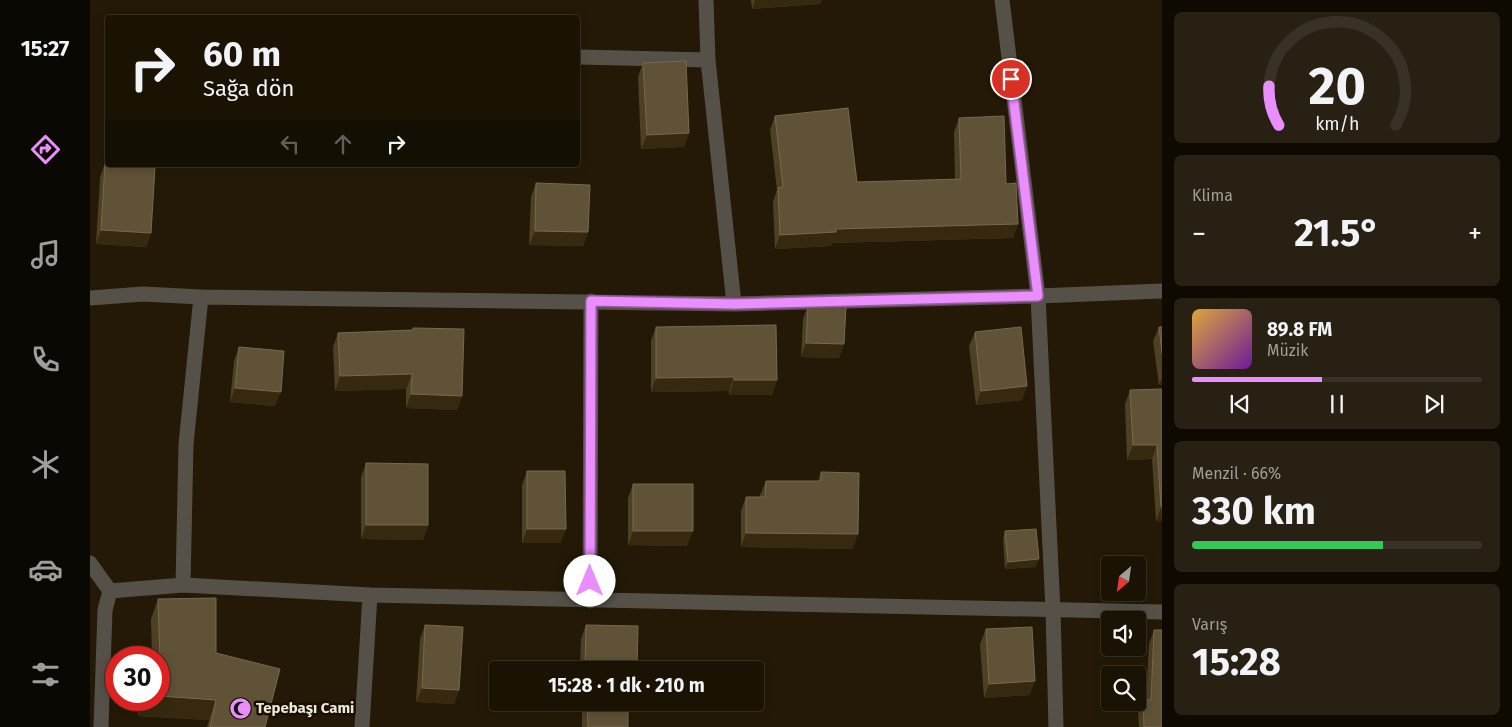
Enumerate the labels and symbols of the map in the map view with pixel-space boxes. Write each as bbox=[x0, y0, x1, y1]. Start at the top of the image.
pin bbox=[990, 58, 1032, 100]
position arrow bbox=[563, 554, 615, 606]
north arrow bbox=[1101, 556, 1146, 601]
speed limit sign: 30 bbox=[105, 646, 170, 711]
mosque icon: Tepebaşı Cami bbox=[228, 696, 252, 720]
place label: Tepebaşı Cami bbox=[256, 699, 354, 718]

